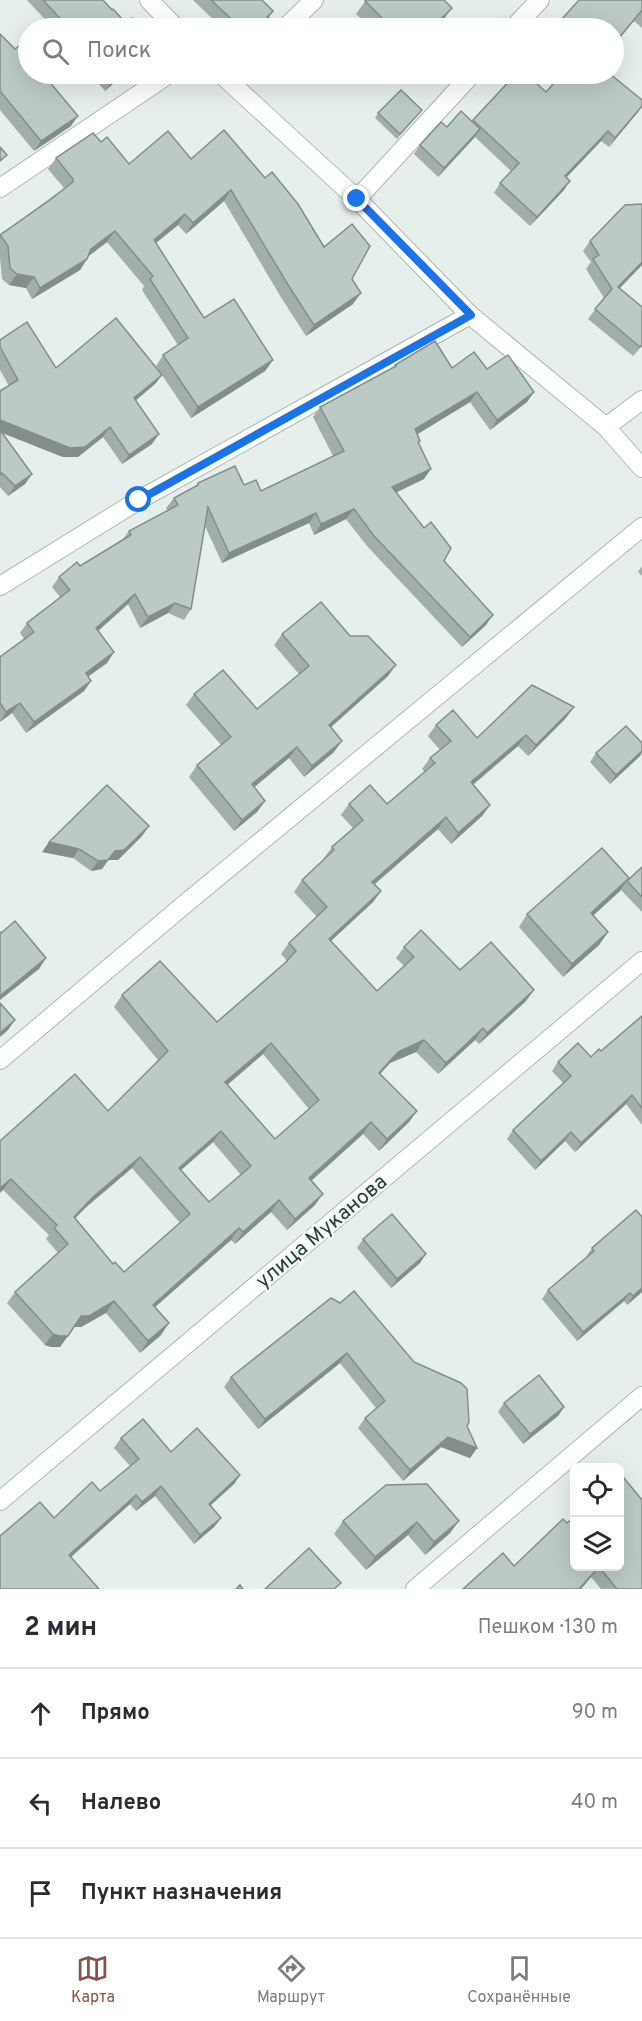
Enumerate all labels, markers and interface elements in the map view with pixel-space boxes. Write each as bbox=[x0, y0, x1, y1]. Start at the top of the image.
search box bbox=[18, 18, 624, 84]
icon: search bbox=[39, 35, 72, 68]
text: Поиск bbox=[87, 38, 151, 65]
route end bbox=[343, 185, 369, 211]
route start bbox=[125, 486, 151, 512]
street label: улица Муканова bbox=[250, 1169, 393, 1295]
map controls bbox=[570, 1463, 624, 1571]
button: locate bbox=[570, 1463, 624, 1517]
button: layers bbox=[570, 1517, 624, 1571]
text: 2 мин bbox=[24, 1612, 97, 1645]
text: Пешком · 130 m bbox=[478, 1615, 618, 1641]
icon: ahead bbox=[24, 1697, 57, 1730]
text: Прямо bbox=[81, 1700, 150, 1727]
text: 90 m bbox=[572, 1700, 618, 1726]
icon: left bbox=[24, 1787, 57, 1820]
text: Налево bbox=[81, 1790, 161, 1817]
text: 40 m bbox=[571, 1790, 618, 1816]
icon: arrive bbox=[24, 1877, 57, 1910]
text: Пункт назначения bbox=[81, 1880, 282, 1907]
tab: Карта bbox=[71, 1952, 115, 2008]
tab: Маршрут bbox=[257, 1952, 325, 2008]
tab: Сохранённые bbox=[467, 1952, 571, 2008]

